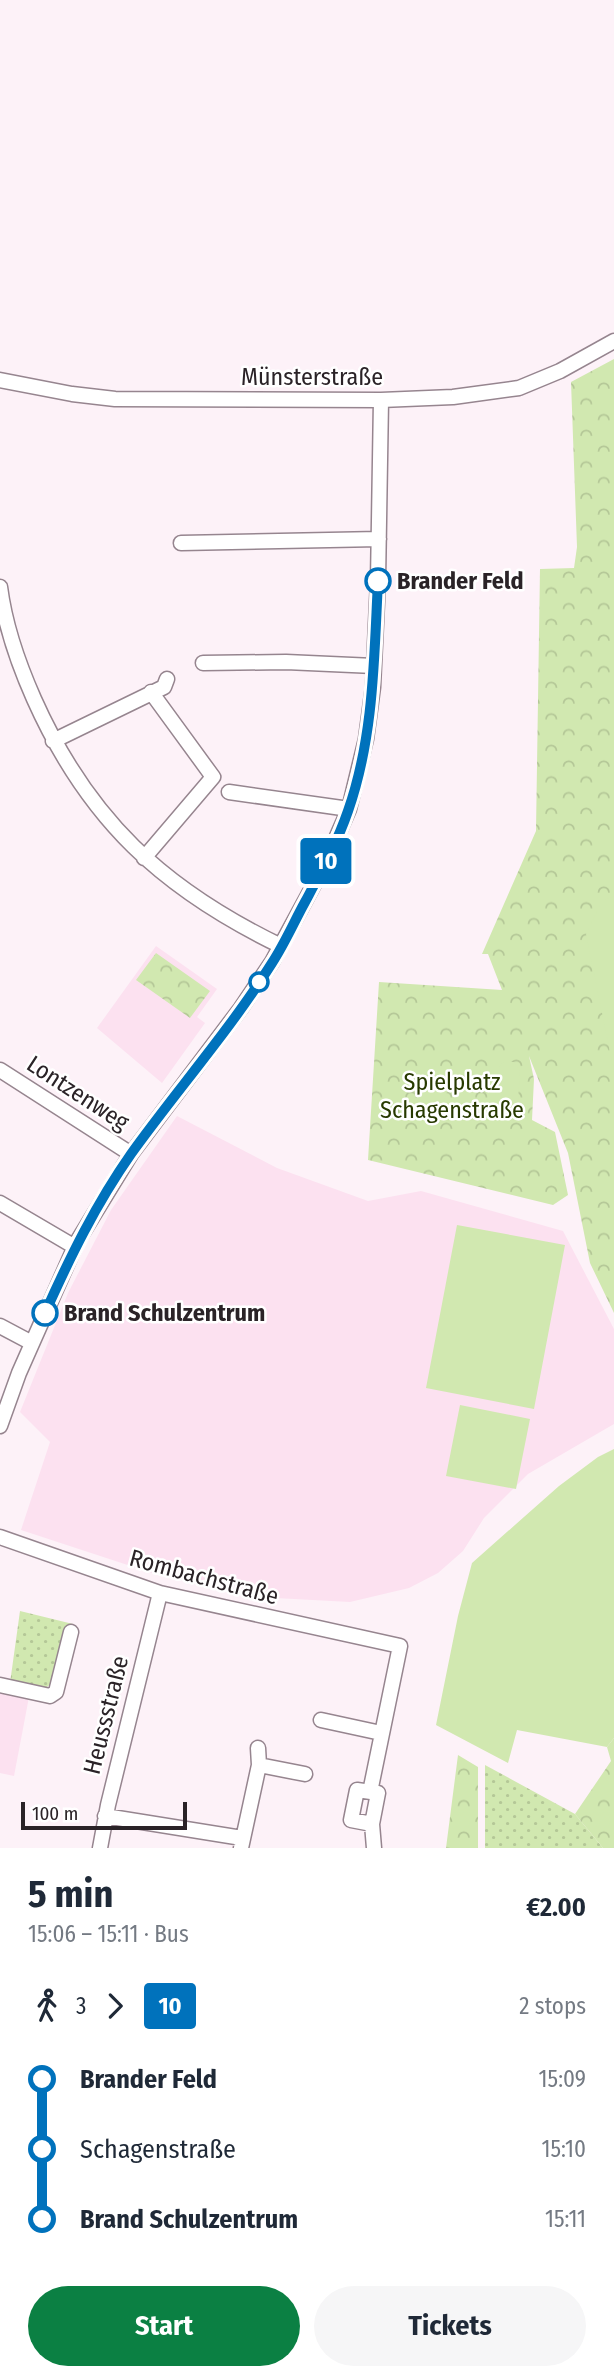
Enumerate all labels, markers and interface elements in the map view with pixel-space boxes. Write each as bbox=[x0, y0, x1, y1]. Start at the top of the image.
street label: Münsterstraße bbox=[241, 363, 383, 391]
place label: Brander Feld bbox=[397, 567, 523, 595]
marker: Brander Feld bbox=[365, 568, 391, 594]
line badge: 10 bbox=[294, 838, 358, 884]
text: 10 bbox=[314, 847, 338, 875]
unlabelled marker bbox=[249, 972, 269, 992]
street label: Lontzenweg bbox=[22, 1050, 135, 1137]
park label: Spielplatz Schagenstraße bbox=[380, 1068, 524, 1124]
place label: Brand Schulzentrum bbox=[64, 1299, 265, 1327]
marker: Brand Schulzentrum bbox=[32, 1300, 58, 1326]
street label: Rombachstraße bbox=[126, 1544, 282, 1610]
street label: Heussstraße bbox=[78, 1653, 134, 1777]
scale bar bbox=[21, 1799, 187, 1831]
text: 100 m bbox=[32, 1802, 78, 1825]
text: 5 min bbox=[28, 1871, 113, 1917]
text: €2.00 bbox=[526, 1892, 586, 1923]
text: 15:06 – 15:11 · Bus bbox=[28, 1920, 189, 1948]
icon: walk bbox=[28, 1987, 66, 2025]
icon: forward bbox=[96, 1987, 134, 2025]
text: 3 bbox=[76, 1992, 86, 2020]
text: 10 bbox=[158, 1992, 182, 2020]
text: 2 stops bbox=[519, 1992, 586, 2020]
text: Brander Feld bbox=[80, 2064, 217, 2095]
text: 15:09 bbox=[539, 2065, 586, 2093]
text: Schagenstraße bbox=[80, 2134, 236, 2165]
text: 15:10 bbox=[542, 2135, 586, 2163]
text: Brand Schulzentrum bbox=[80, 2204, 298, 2235]
text: 15:11 bbox=[545, 2205, 586, 2233]
button: Start bbox=[28, 2286, 300, 2366]
button: Tickets bbox=[314, 2286, 586, 2366]

